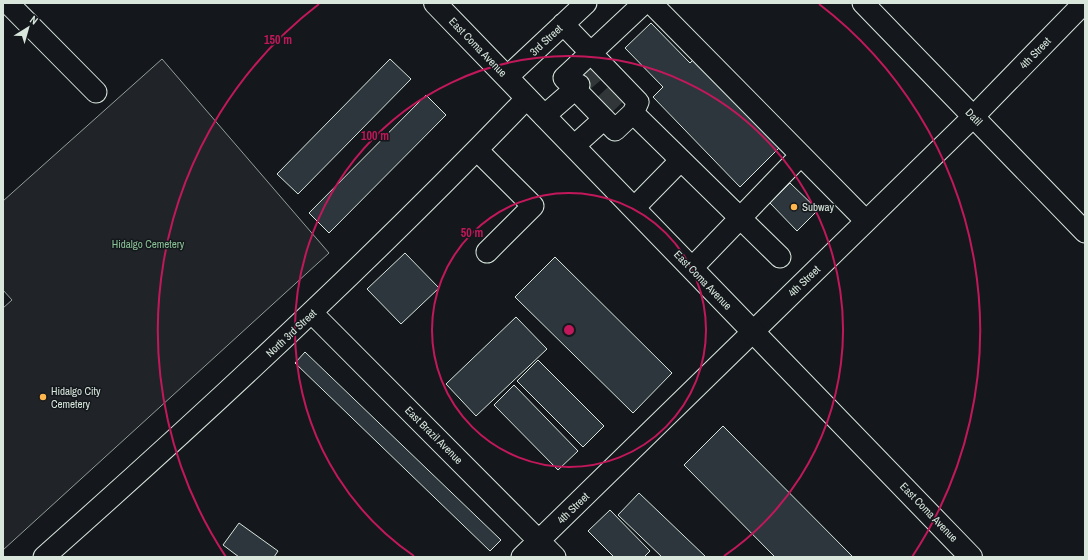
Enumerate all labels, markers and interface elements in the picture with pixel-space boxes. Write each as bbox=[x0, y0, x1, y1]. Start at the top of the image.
north arrow bbox=[8, 8, 48, 48]
text: N bbox=[27, 12, 41, 28]
street label: East Coma Avenue bbox=[446, 14, 510, 80]
street label: 3rd Street bbox=[527, 21, 566, 59]
text: 150 m bbox=[264, 32, 292, 48]
street label: 4th Street bbox=[1016, 34, 1054, 72]
street label: Datil bbox=[963, 105, 985, 129]
text: 100 m bbox=[361, 128, 389, 144]
place label: Subway bbox=[802, 200, 835, 214]
marker: Subway bbox=[789, 202, 799, 212]
text: 50 m bbox=[461, 225, 483, 241]
park label: Hidalgo Cemetery bbox=[112, 237, 185, 251]
street label: East Coma Avenue bbox=[671, 247, 735, 313]
street label: 4th Street bbox=[785, 262, 823, 300]
street label: North 3rd Street bbox=[263, 306, 320, 360]
centre of rings bbox=[562, 323, 576, 337]
place label: Hidalgo City Cemetery bbox=[51, 384, 101, 411]
marker: Hidalgo City Cemetery bbox=[38, 392, 48, 402]
street label: East Brazil Avenue bbox=[402, 403, 466, 467]
street label: East Coma Avenue bbox=[897, 479, 961, 545]
street label: 4th Street bbox=[554, 489, 592, 527]

